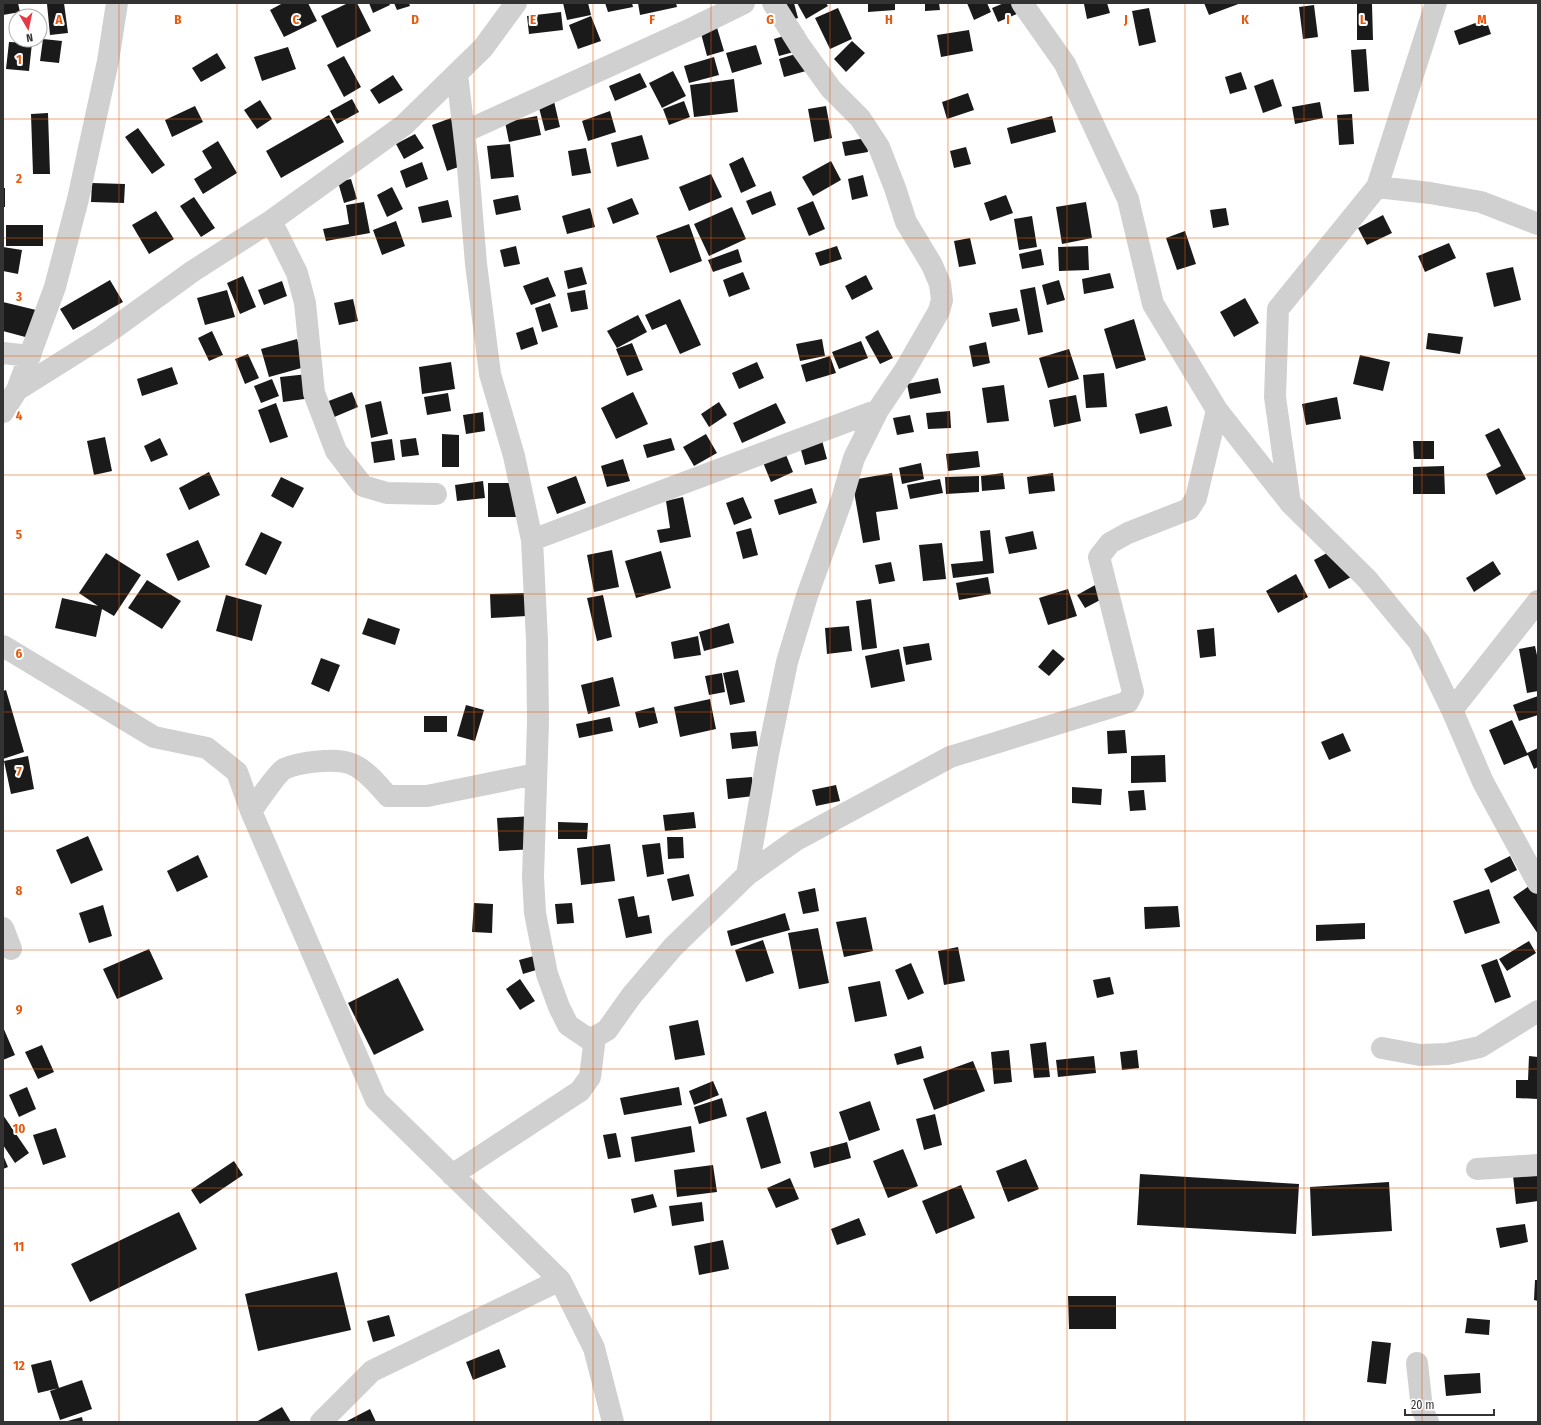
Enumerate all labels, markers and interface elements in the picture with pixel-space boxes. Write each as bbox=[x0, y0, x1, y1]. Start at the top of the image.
north arrow bbox=[8, 8, 48, 48]
text: A bbox=[54, 12, 63, 27]
text: B bbox=[174, 12, 182, 27]
text: C bbox=[293, 12, 300, 27]
text: D bbox=[411, 12, 419, 27]
text: E bbox=[530, 12, 536, 27]
text: F bbox=[649, 12, 655, 27]
text: G bbox=[766, 12, 774, 27]
text: H bbox=[885, 12, 893, 27]
text: I bbox=[1006, 12, 1010, 27]
text: J bbox=[1123, 12, 1128, 27]
text: K bbox=[1241, 12, 1249, 27]
text: L bbox=[1360, 12, 1366, 27]
text: M bbox=[1477, 12, 1487, 27]
text: N bbox=[25, 30, 34, 44]
text: 1 bbox=[16, 52, 22, 67]
text: 2 bbox=[15, 171, 22, 186]
text: 3 bbox=[15, 289, 22, 304]
text: 4 bbox=[16, 408, 23, 423]
text: 5 bbox=[16, 527, 22, 542]
text: 6 bbox=[16, 646, 23, 661]
text: 7 bbox=[16, 764, 22, 779]
text: 8 bbox=[16, 883, 23, 898]
text: 9 bbox=[16, 1002, 23, 1017]
text: 10 bbox=[13, 1121, 25, 1136]
text: 11 bbox=[14, 1239, 24, 1254]
text: 12 bbox=[13, 1358, 25, 1373]
scale bar bbox=[1405, 1391, 1494, 1417]
text: 20 m bbox=[1411, 1398, 1435, 1412]

